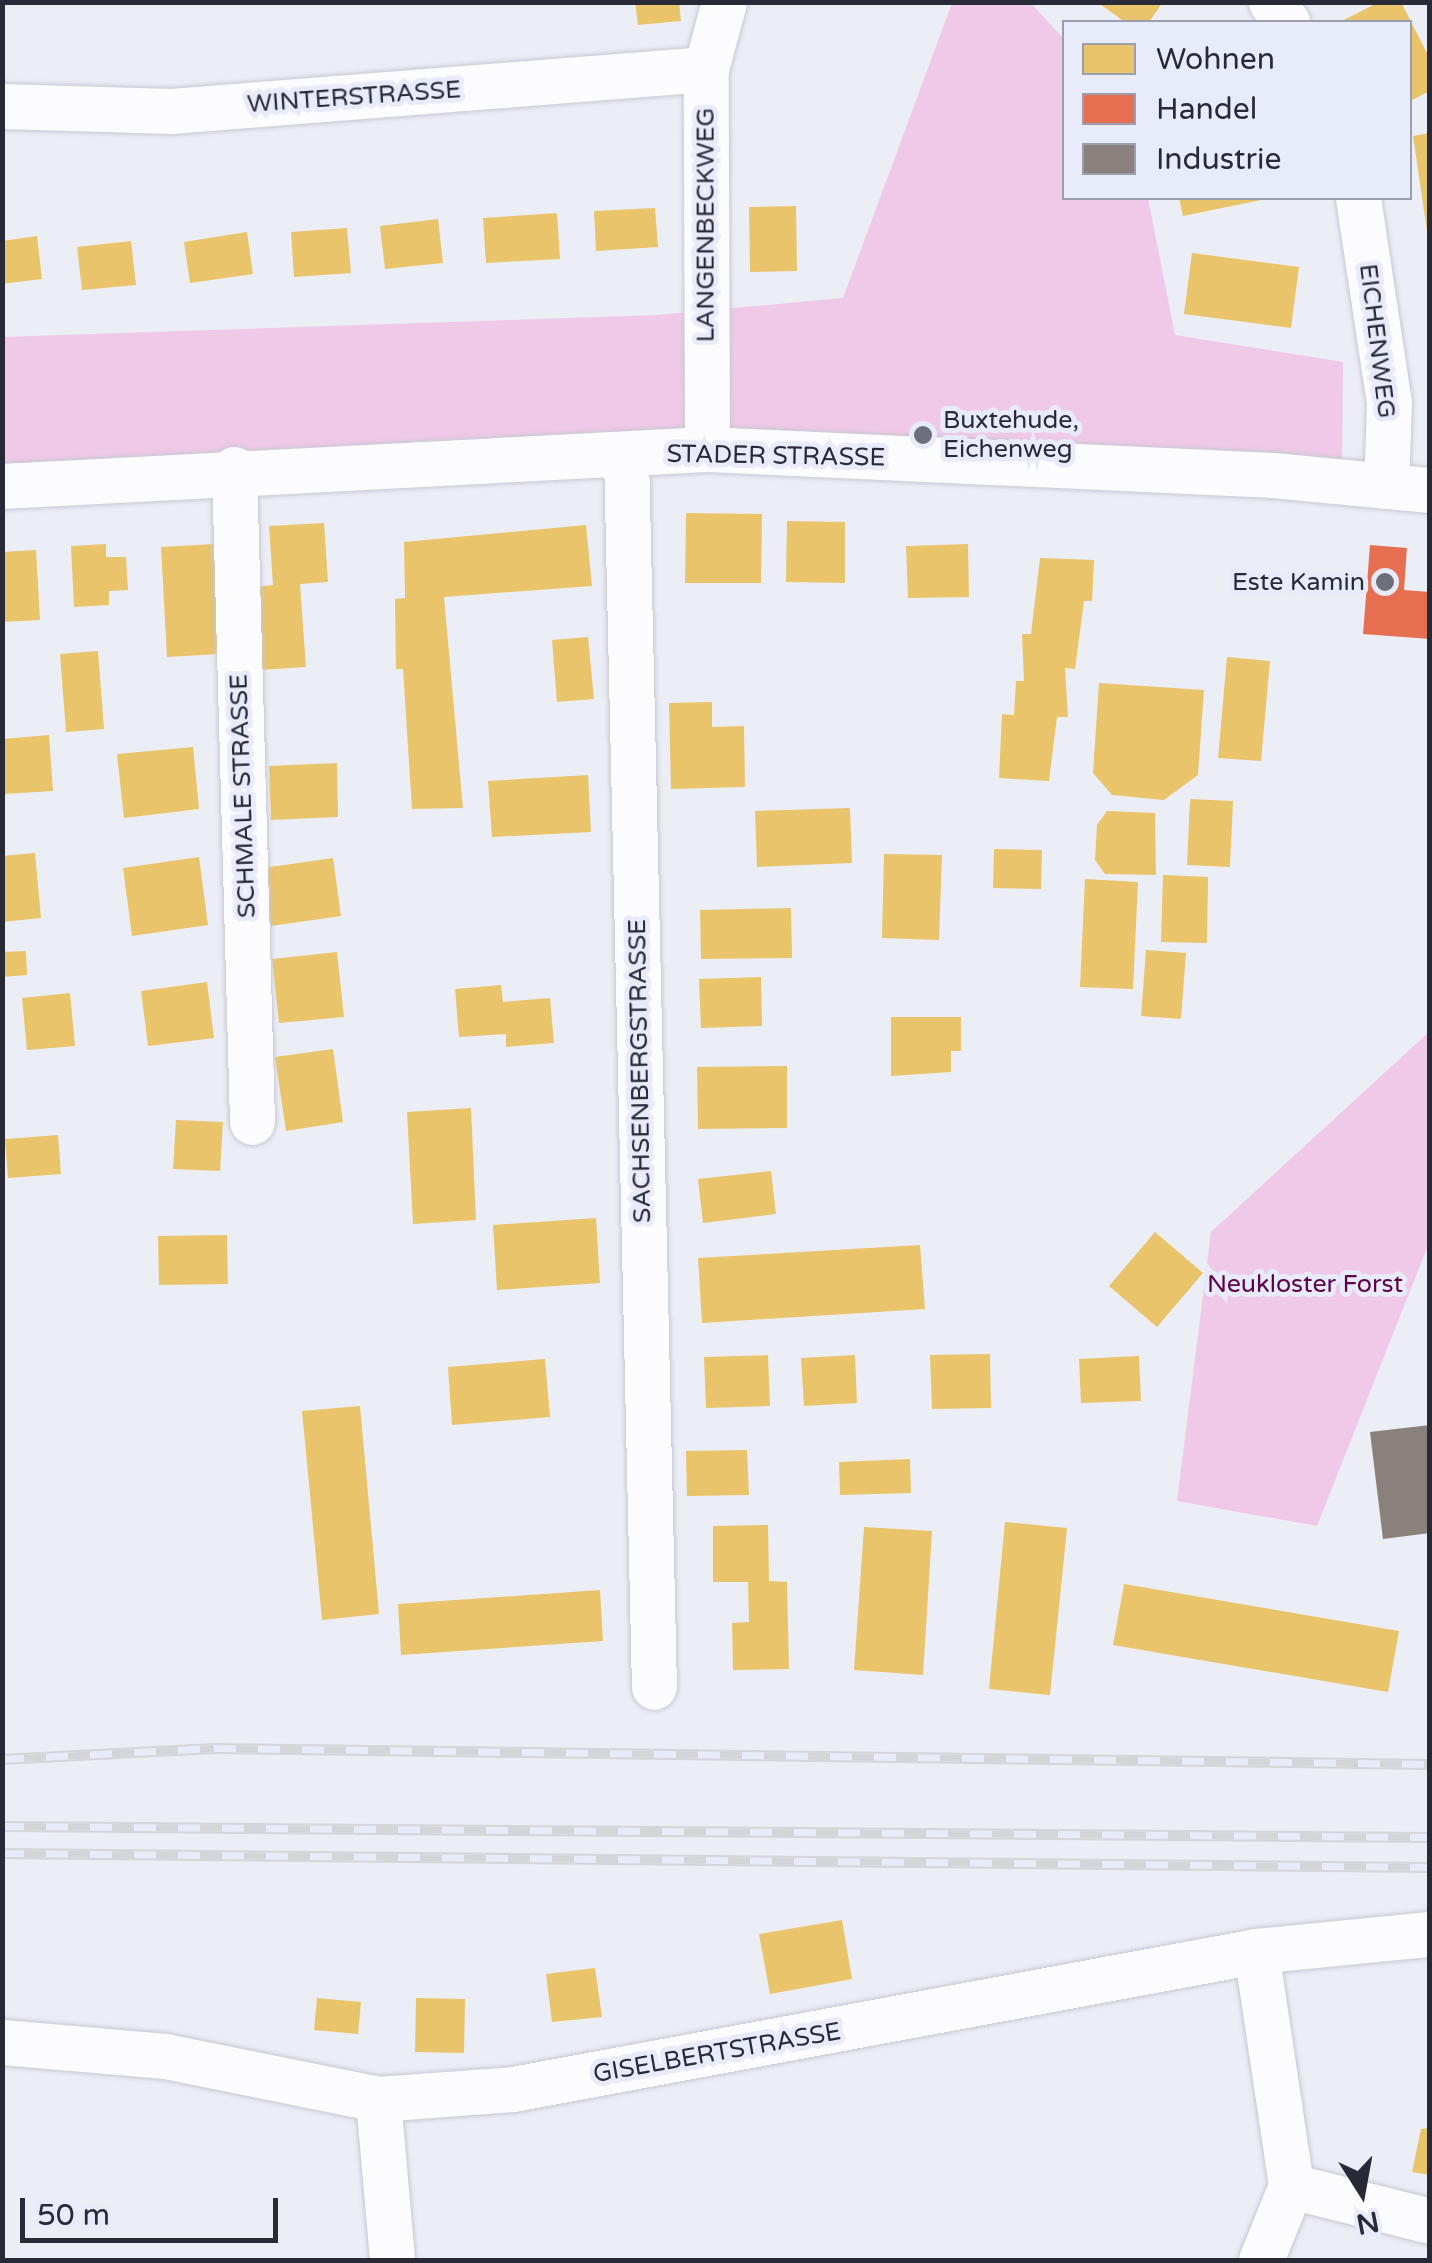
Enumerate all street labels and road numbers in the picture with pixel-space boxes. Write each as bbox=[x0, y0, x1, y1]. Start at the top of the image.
street label: WINTERSTRASSE bbox=[246, 75, 462, 119]
street label: LANGENBECKWEG bbox=[691, 108, 721, 342]
street label: EICHENWEG bbox=[1353, 262, 1401, 420]
street label: STADER STRASSE bbox=[666, 439, 886, 473]
street label: SCHMALE STRASSE bbox=[224, 673, 262, 919]
street label: SACHSENBERGSTRASSE bbox=[622, 919, 658, 1223]
street label: GISELBERTSTRASSE bbox=[591, 2016, 843, 2090]

